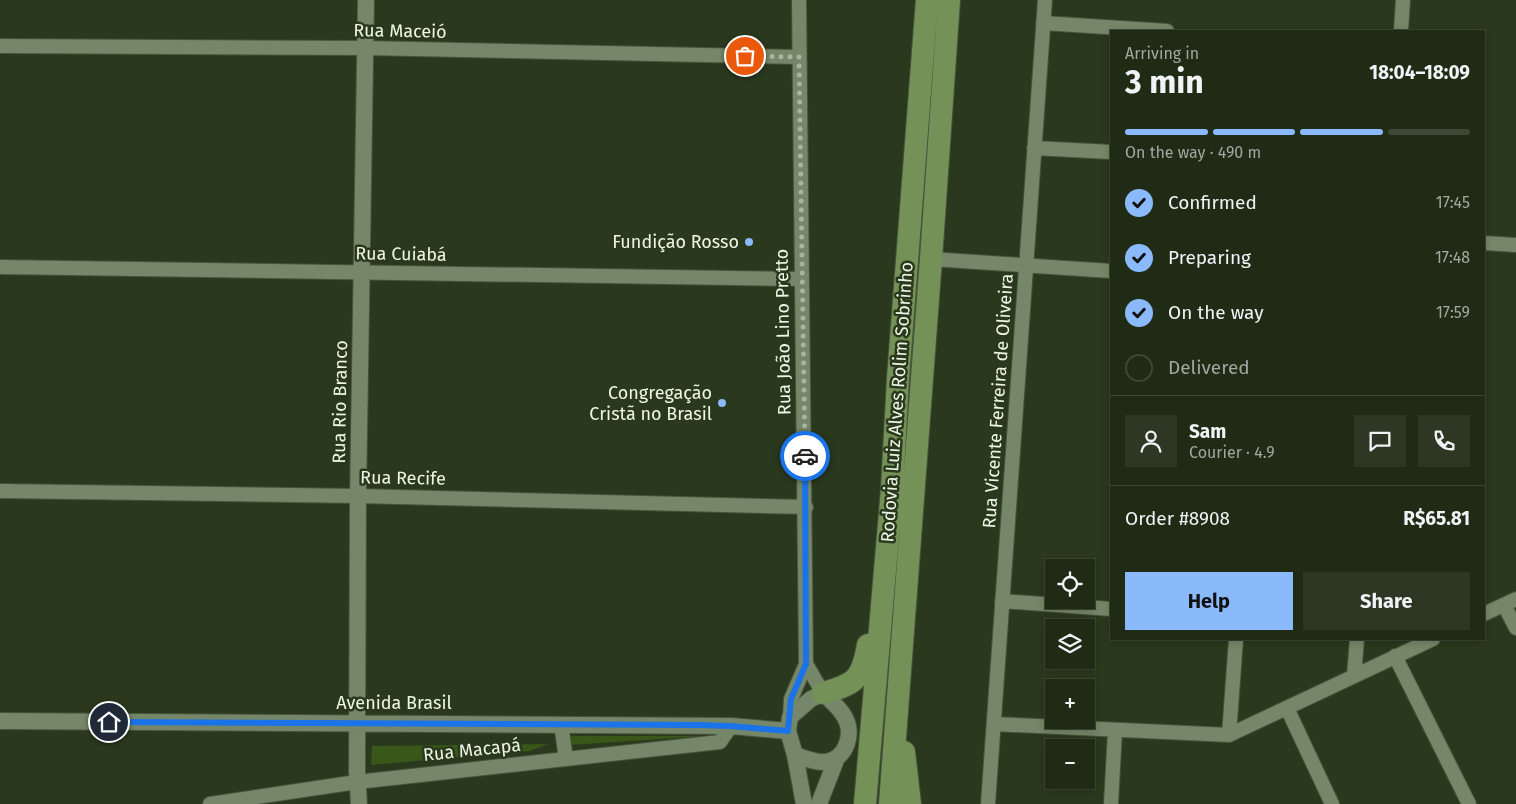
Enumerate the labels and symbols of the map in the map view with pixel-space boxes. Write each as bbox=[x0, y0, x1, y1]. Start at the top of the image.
street label: Rua Maceió bbox=[353, 19, 447, 43]
pin bbox=[724, 35, 766, 77]
place label: Fundição Rosso bbox=[612, 231, 739, 253]
marker: Fundição Rosso bbox=[743, 236, 755, 248]
street label: Rua Cuiabá bbox=[355, 242, 447, 266]
street label: Rua João Lino Pretto bbox=[771, 249, 795, 415]
street label: Rodovia Luiz Alves Rolim Sobrinho bbox=[876, 261, 918, 543]
street label: Rua Vicente Ferreira de Oliveira bbox=[978, 273, 1018, 529]
street label: Rua Rio Branco bbox=[328, 340, 352, 464]
place label: Congregação Cristã no Brasil bbox=[589, 382, 712, 425]
marker: Congregação Cristã no Brasil bbox=[716, 397, 728, 409]
courier bbox=[780, 431, 830, 481]
street label: Rua Recife bbox=[360, 466, 446, 490]
street label: Avenida Brasil bbox=[336, 692, 452, 714]
pin bbox=[88, 701, 130, 743]
street label: Rua Macapá bbox=[422, 734, 522, 766]

